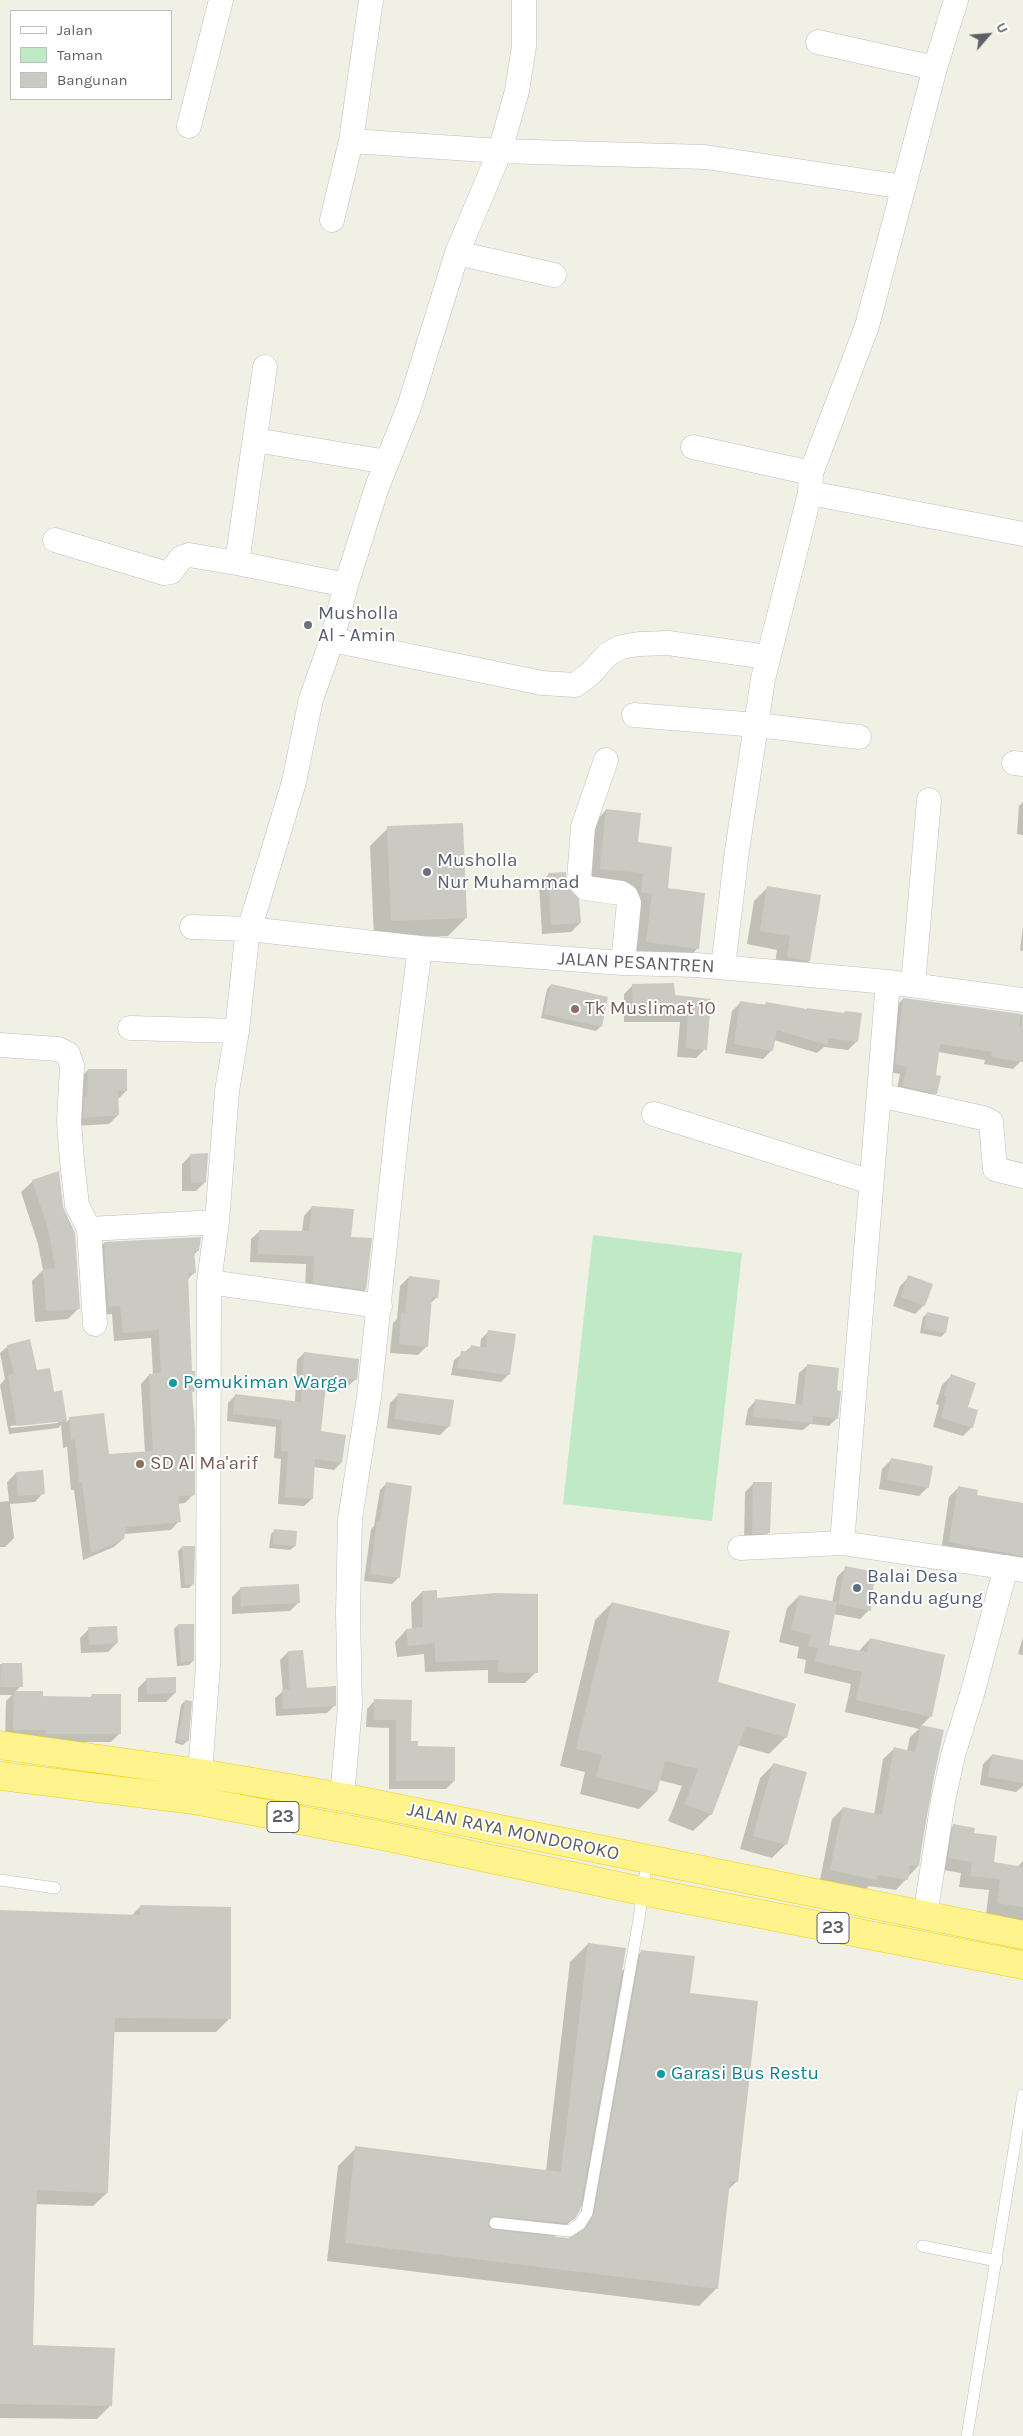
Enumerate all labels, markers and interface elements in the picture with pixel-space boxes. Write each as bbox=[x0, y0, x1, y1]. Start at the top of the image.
legend bbox=[10, 10, 172, 100]
north arrow bbox=[963, 10, 1013, 60]
text: U bbox=[992, 20, 1012, 36]
text: Jalan bbox=[57, 21, 93, 39]
text: Taman bbox=[57, 46, 103, 64]
text: Bangunan bbox=[57, 71, 128, 89]
place label: Musholla Al - Amin bbox=[318, 603, 399, 647]
marker: Musholla Al - Amin bbox=[302, 619, 314, 631]
place label: Musholla Nur Muhammad bbox=[437, 850, 580, 894]
marker: Musholla Nur Muhammad bbox=[421, 866, 433, 878]
street label: JALAN PESANTREN bbox=[557, 947, 715, 979]
place label: Tk Muslimat 10 bbox=[585, 998, 716, 1020]
marker: Tk Muslimat 10 bbox=[569, 1003, 581, 1015]
place label: Pemukiman Warga bbox=[183, 1372, 348, 1394]
marker: Pemukiman Warga bbox=[167, 1377, 179, 1389]
place label: SD Al Ma'arif bbox=[150, 1453, 258, 1475]
marker: SD Al Ma'arif bbox=[134, 1458, 146, 1470]
place label: Balai Desa Randu agung bbox=[867, 1566, 983, 1610]
marker: Balai Desa Randu agung bbox=[851, 1582, 863, 1594]
street label: JALAN RAYA MONDOROKO bbox=[405, 1798, 621, 1866]
road number: 23 bbox=[267, 1801, 299, 1832]
road number: 23 bbox=[817, 1912, 849, 1944]
place label: Garasi Bus Restu bbox=[671, 2063, 819, 2085]
marker: Garasi Bus Restu bbox=[655, 2068, 667, 2080]

